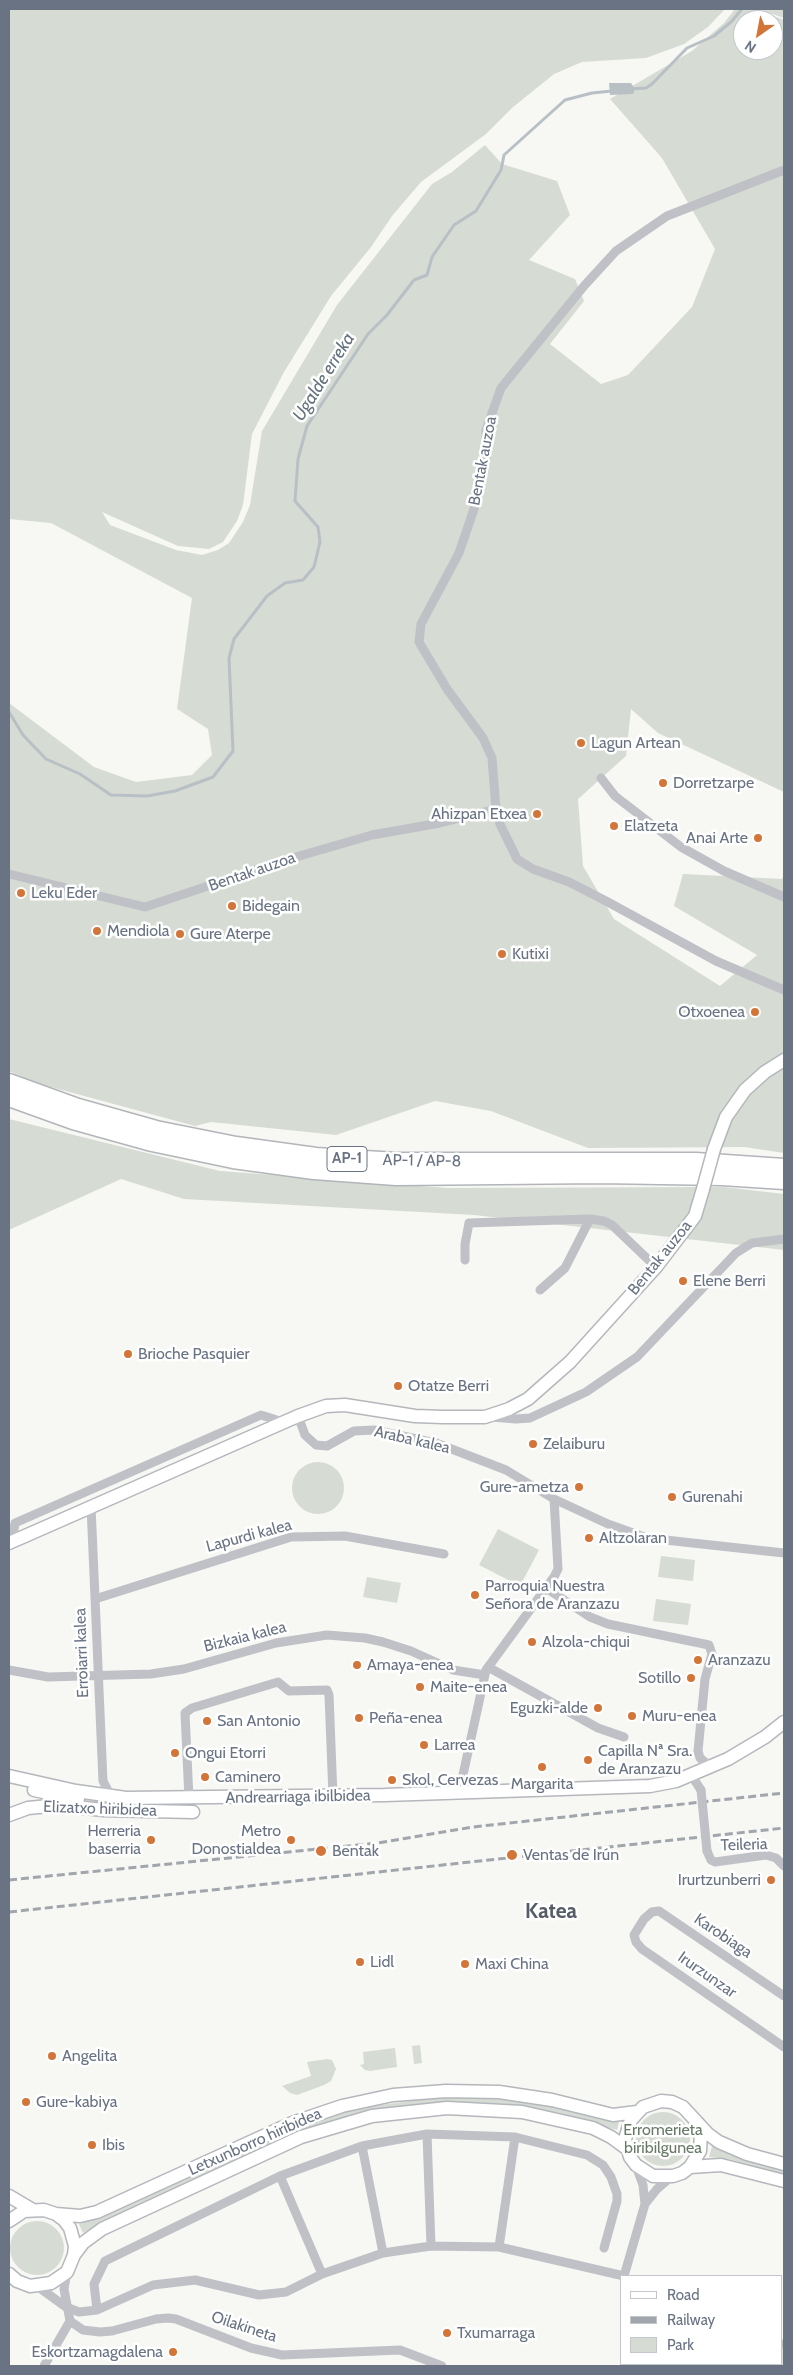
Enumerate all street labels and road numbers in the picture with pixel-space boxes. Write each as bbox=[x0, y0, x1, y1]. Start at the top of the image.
street label: Bentak auzoa bbox=[465, 415, 501, 507]
street label: Bentak auzoa bbox=[206, 848, 298, 896]
road number: AP-1 bbox=[327, 1146, 367, 1172]
street label: AP-1 / AP-8 bbox=[383, 1151, 461, 1171]
street label: Bentak auzoa bbox=[624, 1217, 696, 1299]
street label: Araba kalea bbox=[372, 1422, 452, 1458]
street label: Lapurdi kalea bbox=[204, 1515, 294, 1557]
street label: Erroiarri kalea bbox=[71, 1608, 93, 1698]
street label: Bizkaia kalea bbox=[202, 1618, 288, 1656]
street label: Andrearriaga ibilbidea bbox=[225, 1786, 371, 1808]
street label: Elizatxo hiribidea bbox=[43, 1797, 157, 1821]
street label: Teileria bbox=[720, 1835, 768, 1855]
street label: Karobiaga bbox=[690, 1910, 756, 1962]
street label: Irurzunzar bbox=[674, 1948, 740, 2002]
street label: Letxunborro hiribidea bbox=[185, 2104, 325, 2180]
street label: Oilakineta bbox=[209, 2307, 279, 2347]

